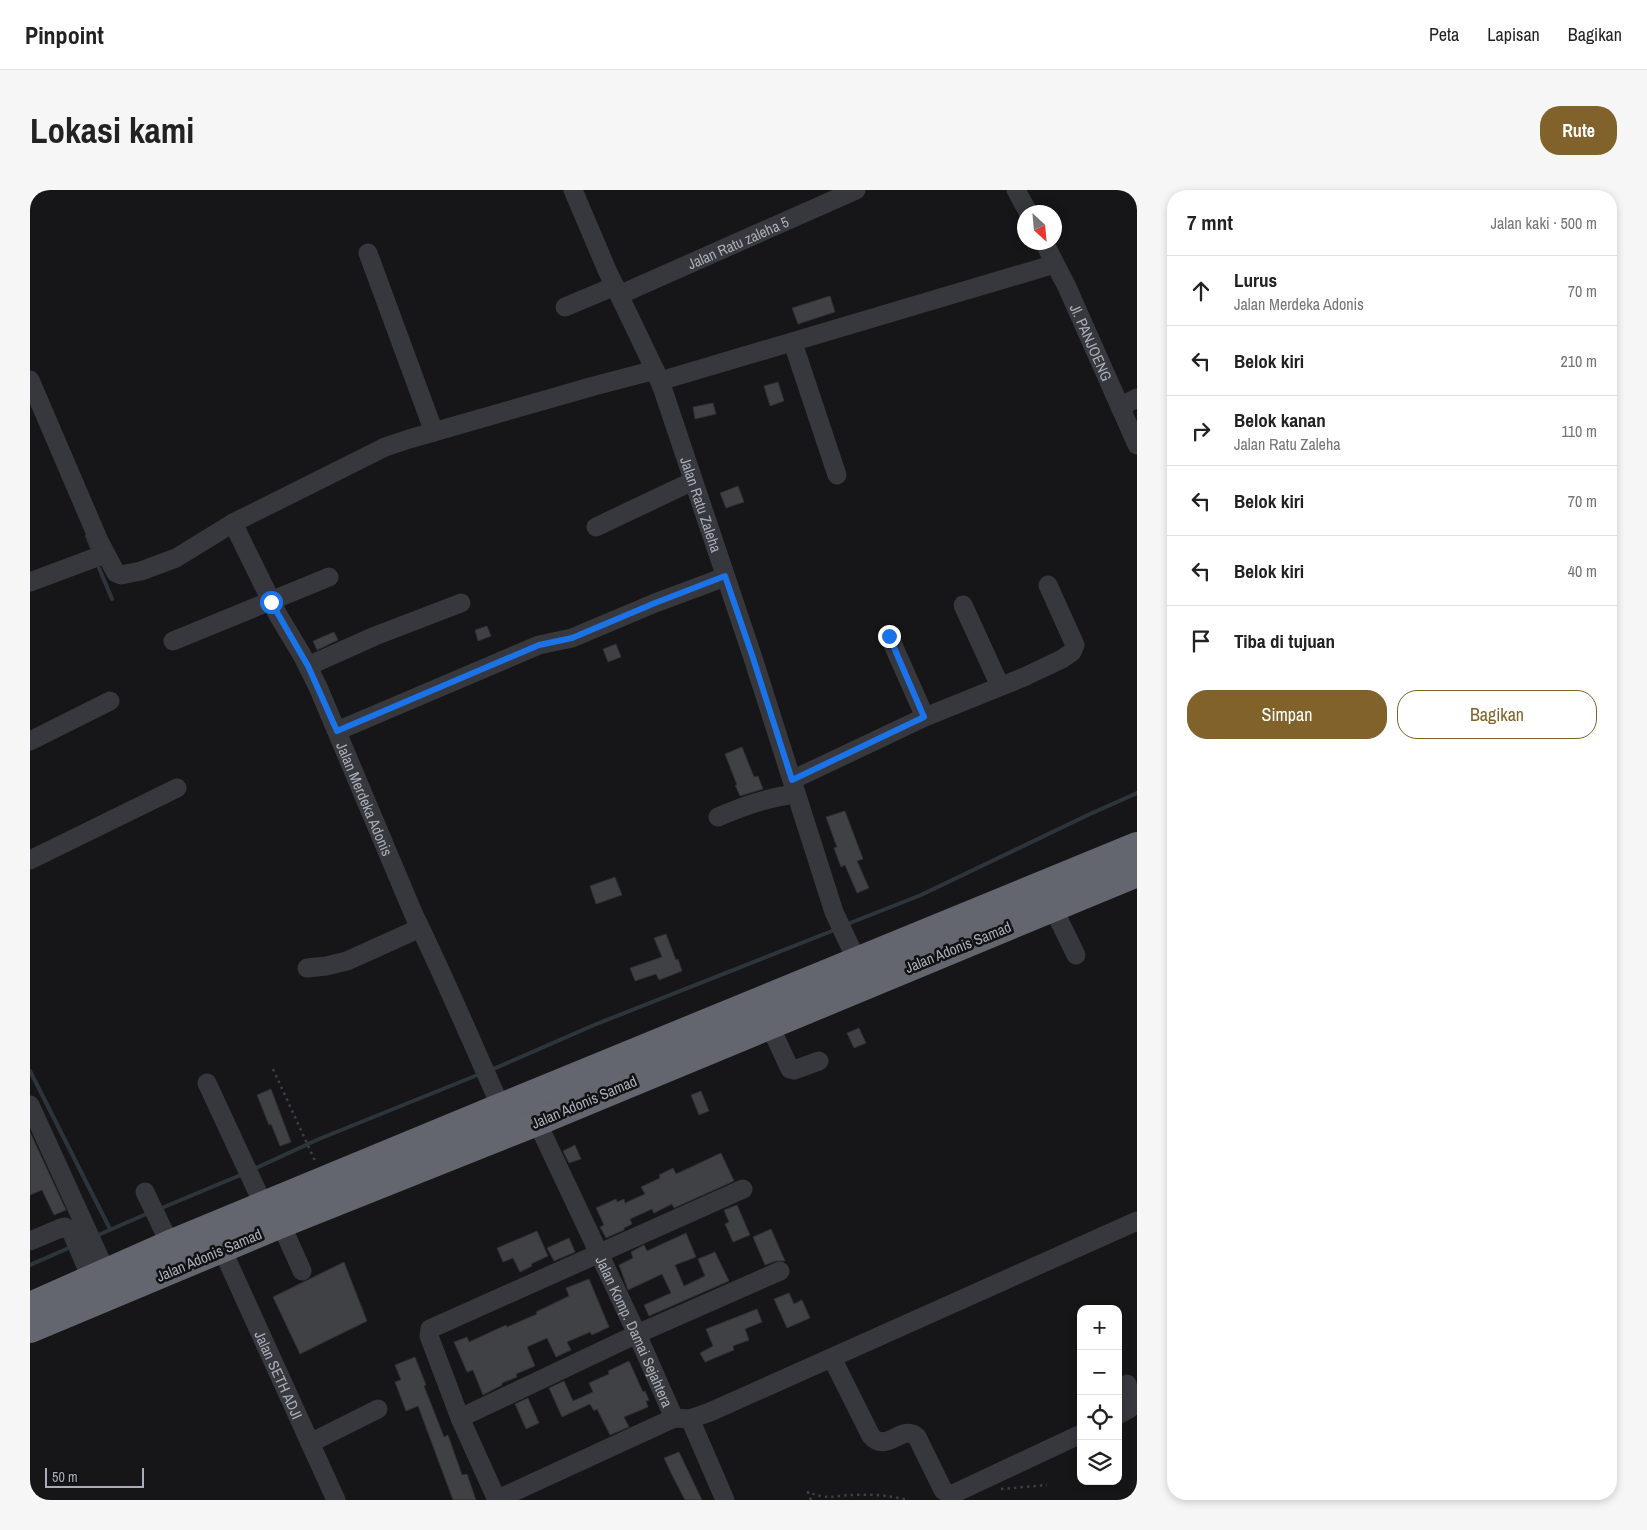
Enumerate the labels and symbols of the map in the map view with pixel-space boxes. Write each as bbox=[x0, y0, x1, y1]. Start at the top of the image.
north arrow bbox=[1017, 205, 1062, 250]
street label: Jalan Ratu zaleha 5 bbox=[684, 211, 792, 274]
street label: Jl. PANJOENG bbox=[1065, 300, 1118, 384]
street label: Jalan Ratu Zaleha bbox=[676, 454, 727, 555]
route start bbox=[260, 591, 283, 614]
route end bbox=[878, 625, 901, 648]
street label: Jalan Merdeka Adonis bbox=[332, 738, 398, 859]
street label: Jalan Adonis Samad bbox=[902, 916, 1014, 978]
street label: Jalan Adonis Samad bbox=[528, 1070, 640, 1134]
street label: Jalan Adonis Samad bbox=[153, 1223, 265, 1287]
street label: Jalan Komp. Damai Sejahtera bbox=[591, 1252, 678, 1410]
street label: Jalan SETH ADJI bbox=[250, 1327, 308, 1422]
scale bar bbox=[45, 1465, 144, 1488]

